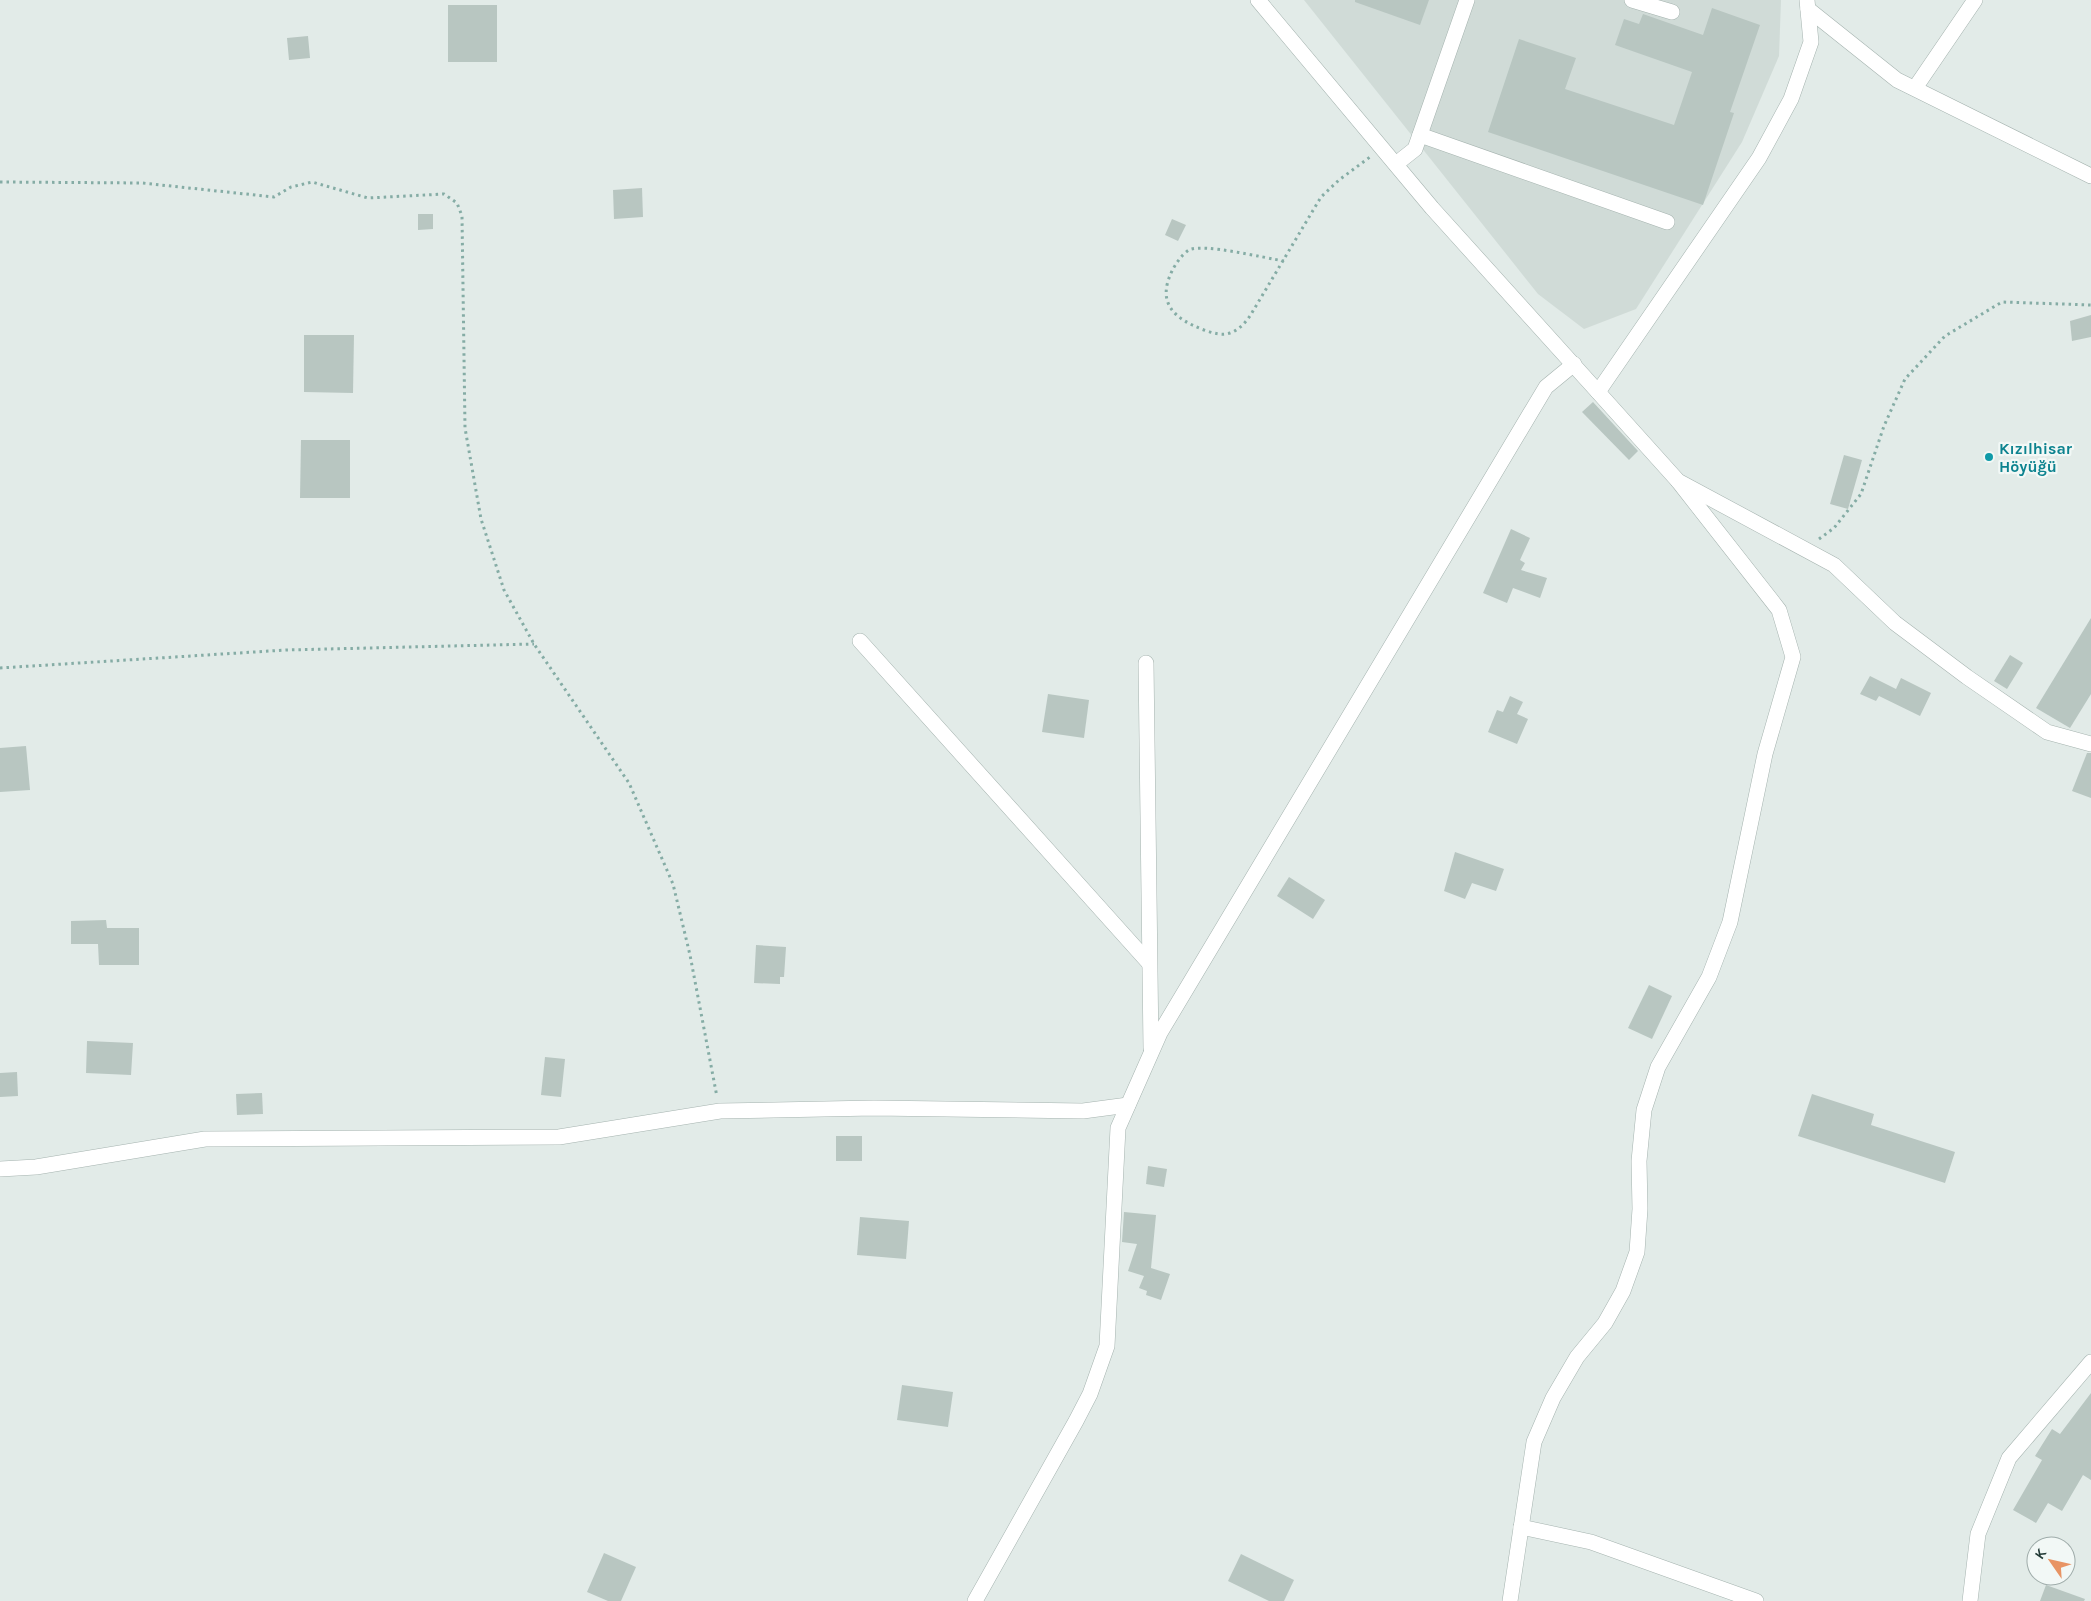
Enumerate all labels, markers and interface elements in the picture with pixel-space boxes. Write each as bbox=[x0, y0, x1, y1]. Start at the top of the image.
place label: Kızılhisar Höyüğü bbox=[1999, 439, 2073, 476]
marker: Kızılhisar Höyüğü bbox=[1983, 451, 1995, 463]
north arrow bbox=[2026, 1536, 2076, 1586]
text: K bbox=[2031, 1545, 2051, 1563]

